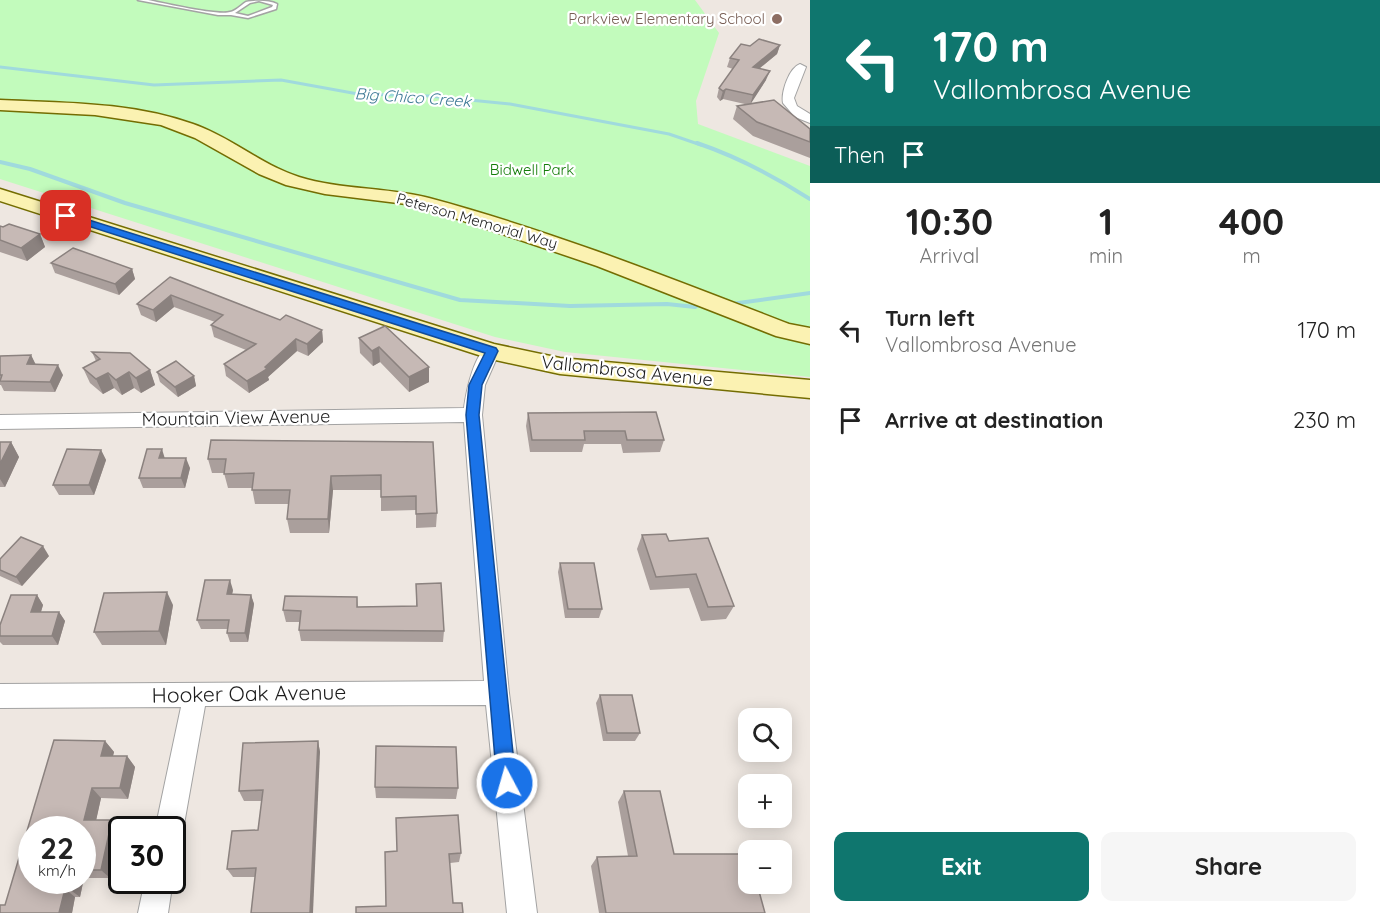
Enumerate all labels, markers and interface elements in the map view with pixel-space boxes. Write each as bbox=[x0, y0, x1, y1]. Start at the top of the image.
place label: Parkview Elementary School bbox=[568, 9, 765, 28]
marker: Parkview Elementary School bbox=[770, 12, 784, 26]
text: 170 m bbox=[933, 20, 1049, 73]
icon: left bbox=[834, 24, 912, 102]
text: Vallombrosa Avenue bbox=[933, 72, 1191, 106]
water label: Big Chico Creek bbox=[354, 83, 473, 111]
icon: arrive bbox=[897, 138, 930, 171]
text: Then bbox=[834, 141, 885, 169]
park label: Bidwell Park bbox=[490, 160, 574, 179]
street label: Peterson Memorial Way bbox=[394, 188, 560, 253]
pin bbox=[40, 190, 91, 241]
icon: arrive bbox=[49, 199, 82, 232]
text: 10:30 bbox=[906, 199, 993, 244]
text: 1 bbox=[1099, 199, 1113, 244]
text: 400 bbox=[1219, 199, 1284, 244]
text: Arrival bbox=[920, 243, 979, 268]
text: min bbox=[1089, 243, 1123, 268]
text: m bbox=[1242, 243, 1261, 268]
text: Turn left bbox=[885, 304, 975, 332]
icon: left bbox=[834, 314, 867, 347]
text: 170 m bbox=[1297, 316, 1356, 344]
text: Vallombrosa Avenue bbox=[885, 332, 1076, 357]
street label: Vallombrosa Avenue bbox=[540, 350, 714, 391]
street label: Mountain View Avenue bbox=[142, 404, 330, 431]
icon: arrive bbox=[834, 404, 867, 437]
text: Arrive at destination bbox=[885, 406, 1103, 434]
text: 230 m bbox=[1293, 406, 1356, 434]
street label: Hooker Oak Avenue bbox=[151, 678, 346, 708]
map controls bbox=[738, 708, 792, 894]
button: search bbox=[738, 708, 792, 762]
position arrow bbox=[475, 751, 539, 815]
button: + bbox=[738, 774, 792, 828]
speed limit sign: 30 bbox=[108, 816, 186, 894]
text: 22 bbox=[40, 829, 74, 867]
button: Exit bbox=[834, 832, 1089, 901]
button: Share bbox=[1101, 832, 1356, 901]
button: − bbox=[738, 840, 792, 894]
text: km/h bbox=[38, 861, 76, 880]

